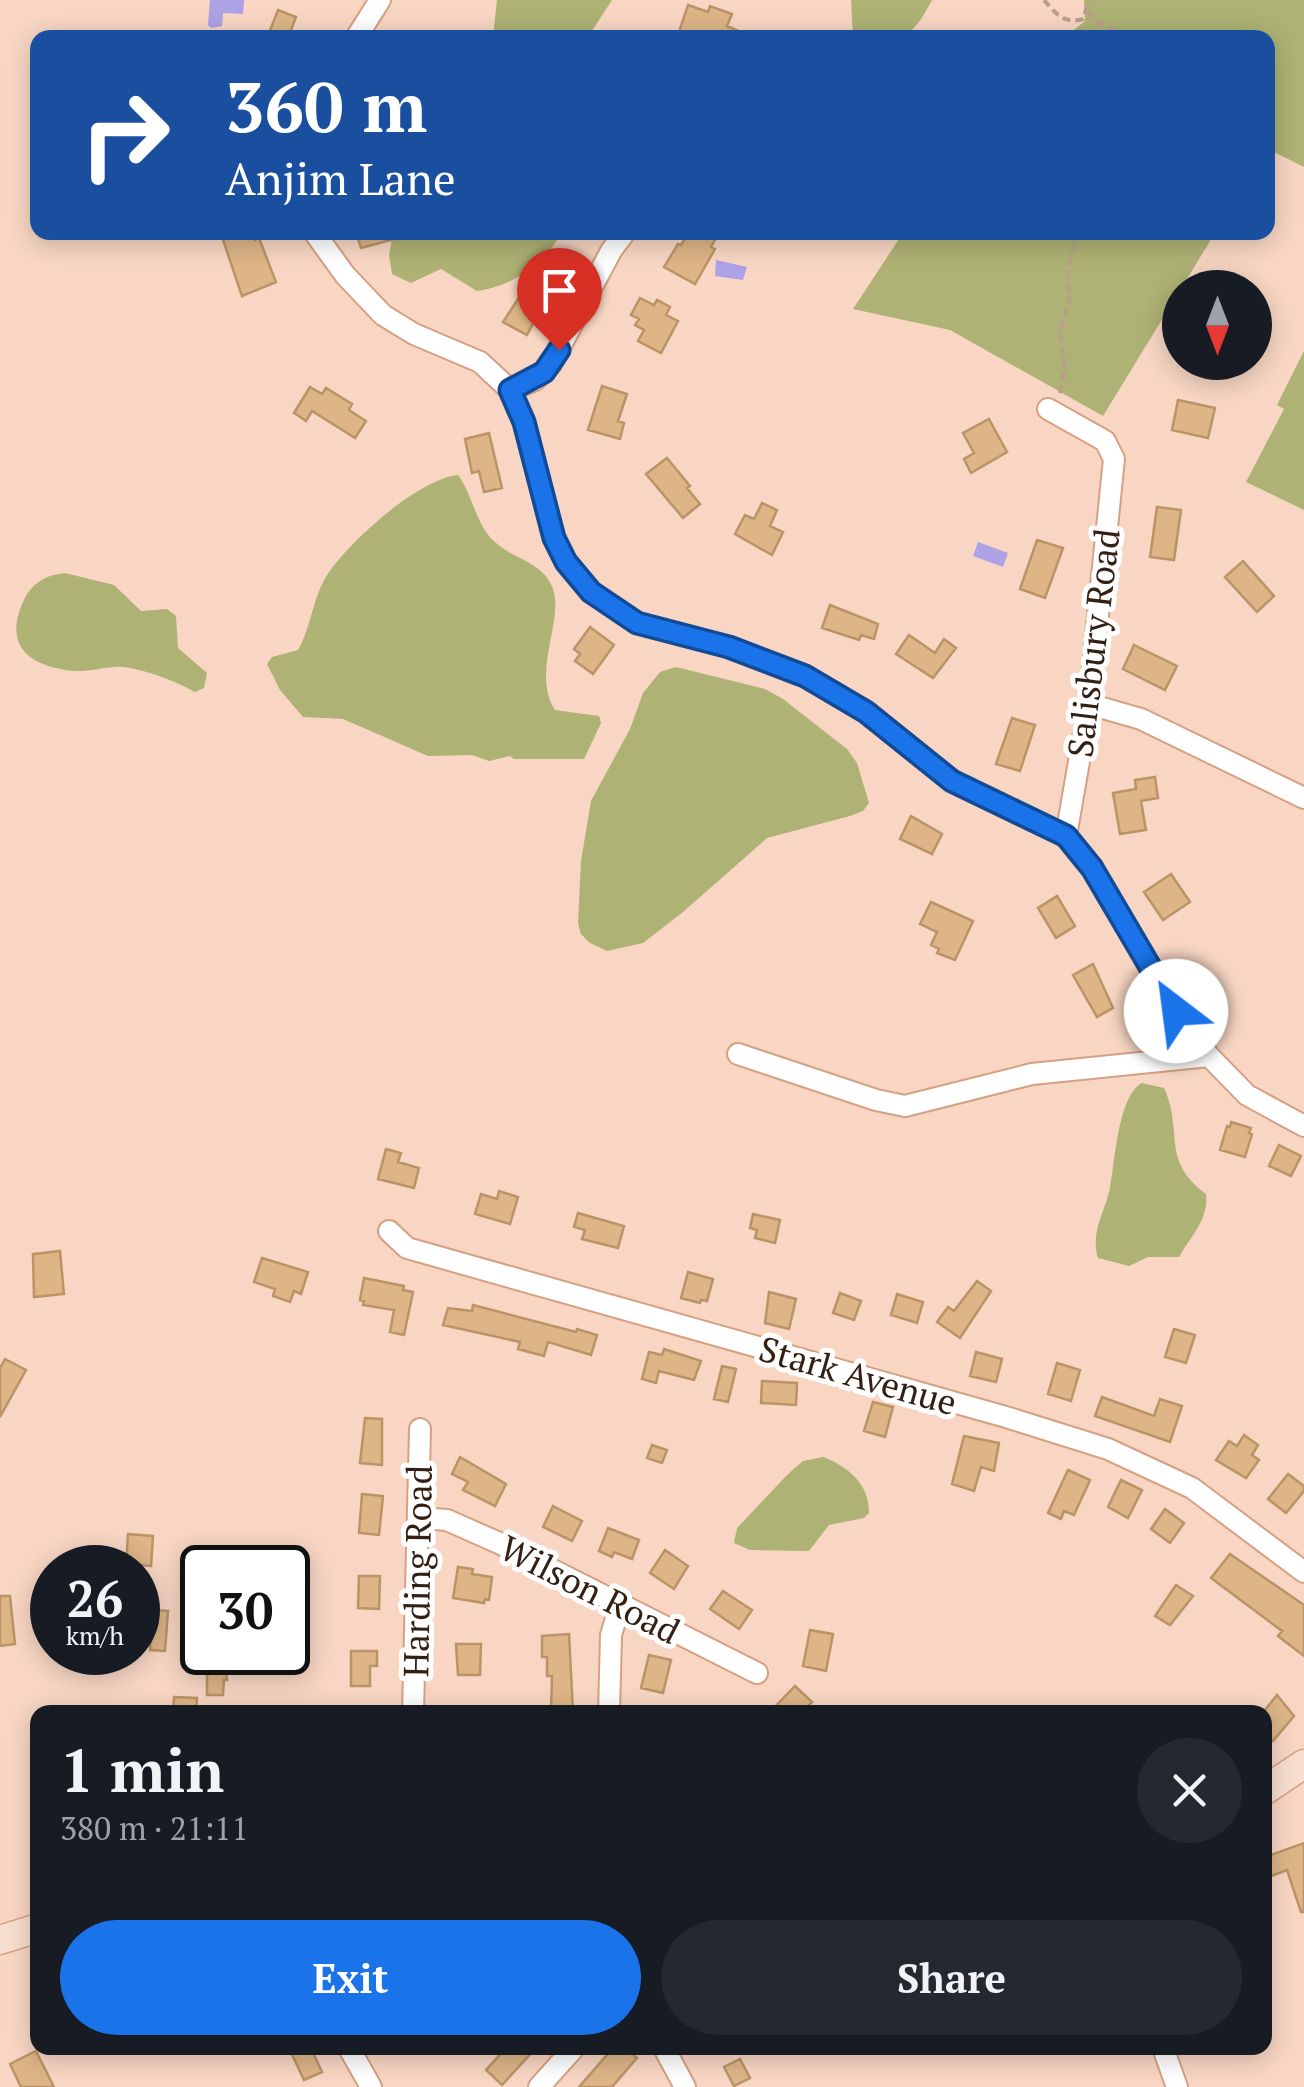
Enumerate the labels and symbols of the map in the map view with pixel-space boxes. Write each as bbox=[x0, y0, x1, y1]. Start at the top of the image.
pin bbox=[517, 248, 602, 351]
north arrow bbox=[1162, 270, 1272, 380]
street label: Salisbury Road bbox=[1056, 526, 1130, 760]
position arrow bbox=[1124, 959, 1228, 1063]
street label: Stark Avenue bbox=[754, 1325, 962, 1425]
street label: Harding Road bbox=[392, 1464, 442, 1678]
street label: Wilson Road bbox=[492, 1524, 688, 1654]
speed limit sign: 30 bbox=[180, 1545, 310, 1675]

